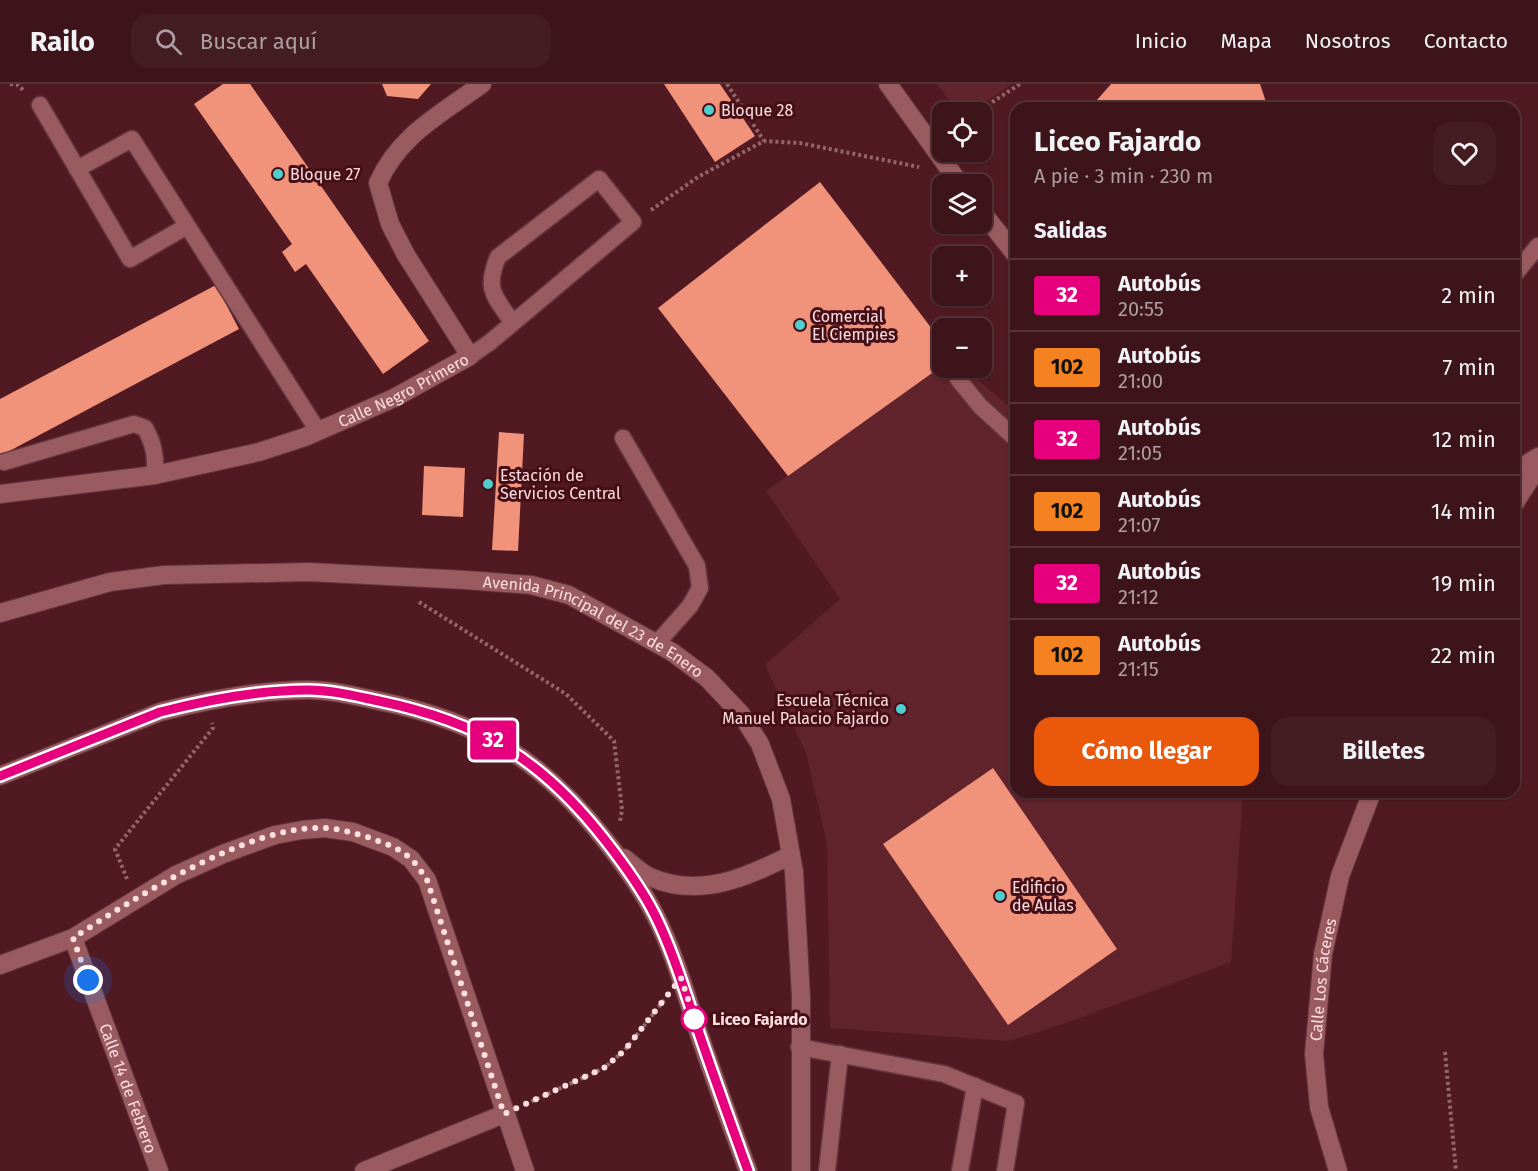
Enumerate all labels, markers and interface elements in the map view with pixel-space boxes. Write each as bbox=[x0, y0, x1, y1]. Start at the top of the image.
search box bbox=[131, 14, 551, 68]
text: Railo bbox=[30, 25, 95, 58]
icon: search bbox=[152, 25, 185, 58]
text: Buscar aquí bbox=[200, 28, 317, 55]
text: Inicio bbox=[1135, 28, 1187, 54]
text: Mapa bbox=[1220, 28, 1272, 54]
text: Nosotros bbox=[1305, 28, 1391, 54]
text: Contacto bbox=[1424, 28, 1508, 54]
place label: Bloque 28 bbox=[721, 101, 793, 120]
map controls bbox=[932, 102, 992, 378]
button: locate bbox=[932, 102, 992, 162]
marker: Bloque 28 bbox=[702, 103, 716, 117]
button: heart bbox=[1433, 122, 1496, 185]
text: Liceo Fajardo bbox=[1034, 125, 1201, 158]
text: A pie · 3 min · 230 m bbox=[1034, 164, 1213, 188]
place label: Bloque 27 bbox=[290, 165, 360, 184]
marker: Bloque 27 bbox=[271, 167, 285, 181]
button: layers bbox=[932, 174, 992, 234]
text: Salidas bbox=[1034, 217, 1107, 244]
button: + bbox=[932, 246, 992, 306]
text: Autobús bbox=[1118, 270, 1201, 297]
text: 32 bbox=[1056, 282, 1078, 308]
text: 2 min bbox=[1441, 282, 1496, 309]
text: 20:55 bbox=[1118, 297, 1164, 321]
place label: Comercial El Ciempies bbox=[812, 307, 896, 344]
marker: Comercial El Ciempies bbox=[793, 318, 807, 332]
button: − bbox=[932, 318, 992, 378]
text: Autobús bbox=[1118, 342, 1201, 369]
street label: Calle Negro Primero bbox=[335, 349, 472, 431]
text: 102 bbox=[1051, 354, 1083, 380]
text: 7 min bbox=[1442, 354, 1496, 381]
text: 21:00 bbox=[1118, 369, 1163, 393]
text: Autobús bbox=[1118, 414, 1201, 441]
text: 32 bbox=[1056, 426, 1078, 452]
text: 12 min bbox=[1432, 426, 1496, 453]
text: 21:05 bbox=[1118, 441, 1162, 465]
place label: Estación de Servicios Central bbox=[500, 466, 621, 503]
marker: Estación de Servicios Central bbox=[481, 477, 495, 491]
text: Autobús bbox=[1118, 486, 1201, 513]
text: 102 bbox=[1051, 498, 1083, 524]
text: 14 min bbox=[1431, 498, 1496, 525]
text: 21:07 bbox=[1118, 513, 1161, 537]
text: Autobús bbox=[1118, 558, 1201, 585]
text: 32 bbox=[1056, 570, 1078, 596]
text: 19 min bbox=[1431, 570, 1496, 597]
street label: Avenida Principal del 23 de Enero bbox=[482, 572, 707, 682]
text: 21:12 bbox=[1118, 585, 1159, 609]
text: Autobús bbox=[1118, 630, 1201, 657]
text: 102 bbox=[1051, 642, 1083, 668]
text: 22 min bbox=[1430, 642, 1496, 669]
text: 21:15 bbox=[1118, 657, 1159, 681]
place label: Escuela Técnica Manuel Palacio Fajardo bbox=[722, 691, 889, 728]
marker: Escuela Técnica Manuel Palacio Fajardo bbox=[894, 702, 908, 716]
button: Cómo llegar bbox=[1034, 717, 1259, 786]
button: Billetes bbox=[1271, 717, 1496, 786]
line badge: 32 bbox=[466, 720, 520, 760]
text: 32 bbox=[482, 727, 504, 753]
place label: Edificio de Aulas bbox=[1012, 878, 1074, 915]
marker: Edificio de Aulas bbox=[993, 889, 1007, 903]
street label: Calle Los Cáceres bbox=[1306, 916, 1340, 1042]
your location bbox=[73, 965, 103, 995]
marker: Liceo Fajardo bbox=[681, 1006, 707, 1032]
place label: Liceo Fajardo bbox=[712, 1010, 808, 1029]
street label: Calle 14 de Febrero bbox=[96, 1021, 161, 1156]

